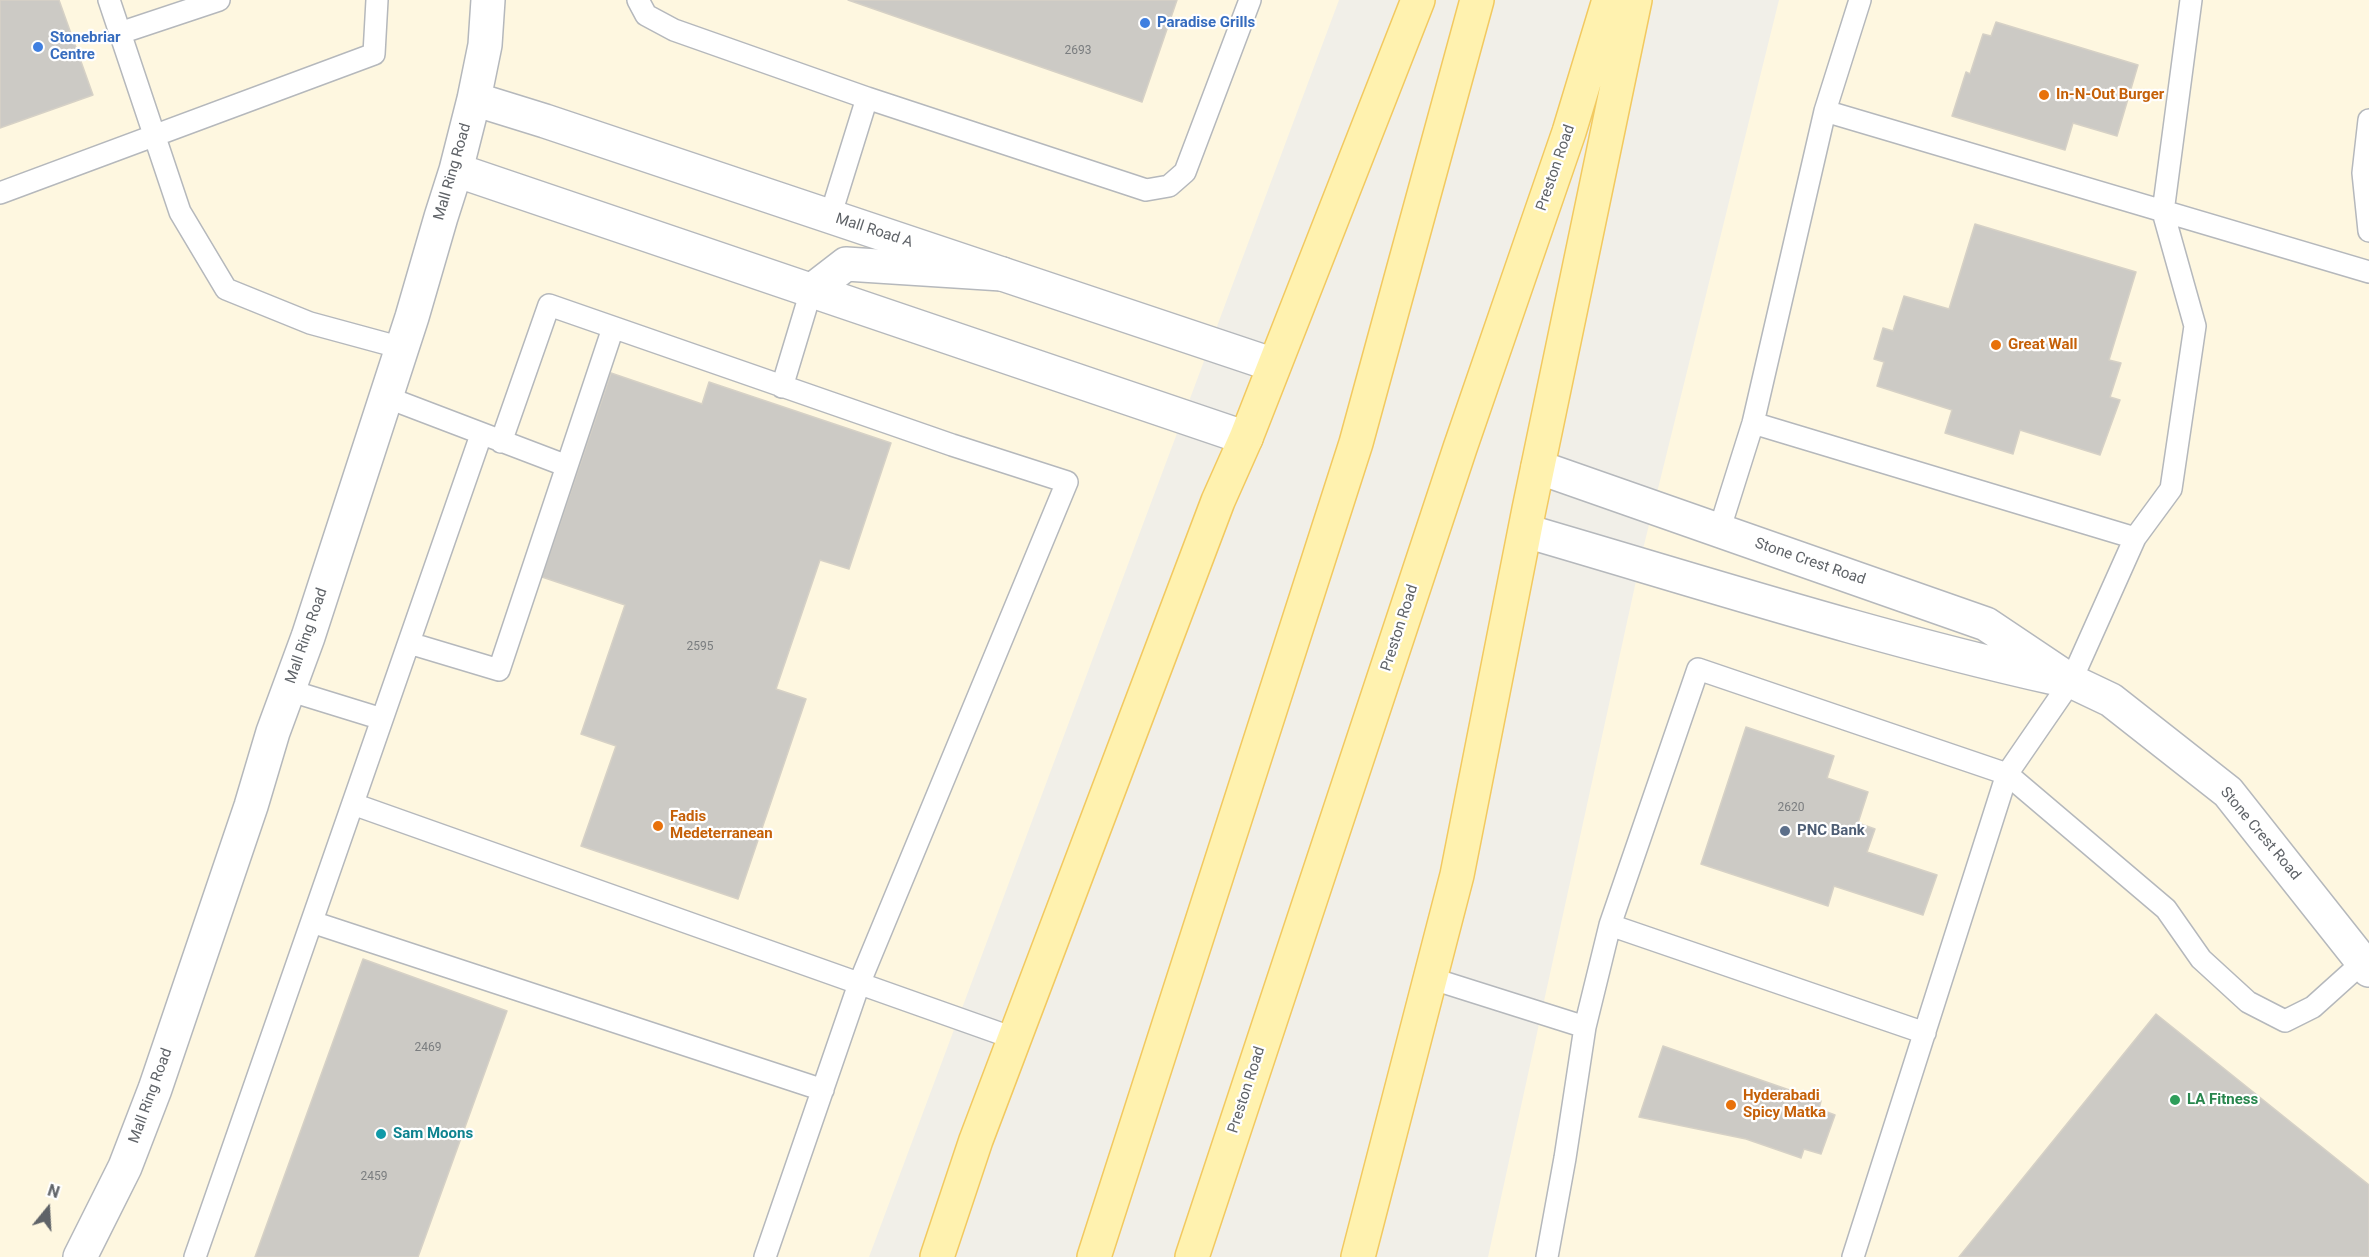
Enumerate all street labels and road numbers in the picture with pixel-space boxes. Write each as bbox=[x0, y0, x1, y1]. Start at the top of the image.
street label: Mall Ring Road bbox=[431, 121, 475, 223]
street label: Preston Road bbox=[1533, 123, 1579, 213]
street label: Mall Road A bbox=[833, 210, 915, 252]
street label: Stone Crest Road bbox=[1752, 535, 1868, 589]
street label: Preston Road bbox=[1378, 582, 1422, 674]
street label: Mall Ring Road bbox=[282, 586, 332, 686]
street label: Stone Crest Road bbox=[2216, 784, 2304, 884]
street label: Preston Road bbox=[1225, 1044, 1269, 1136]
street label: Mall Ring Road bbox=[125, 1046, 177, 1146]

